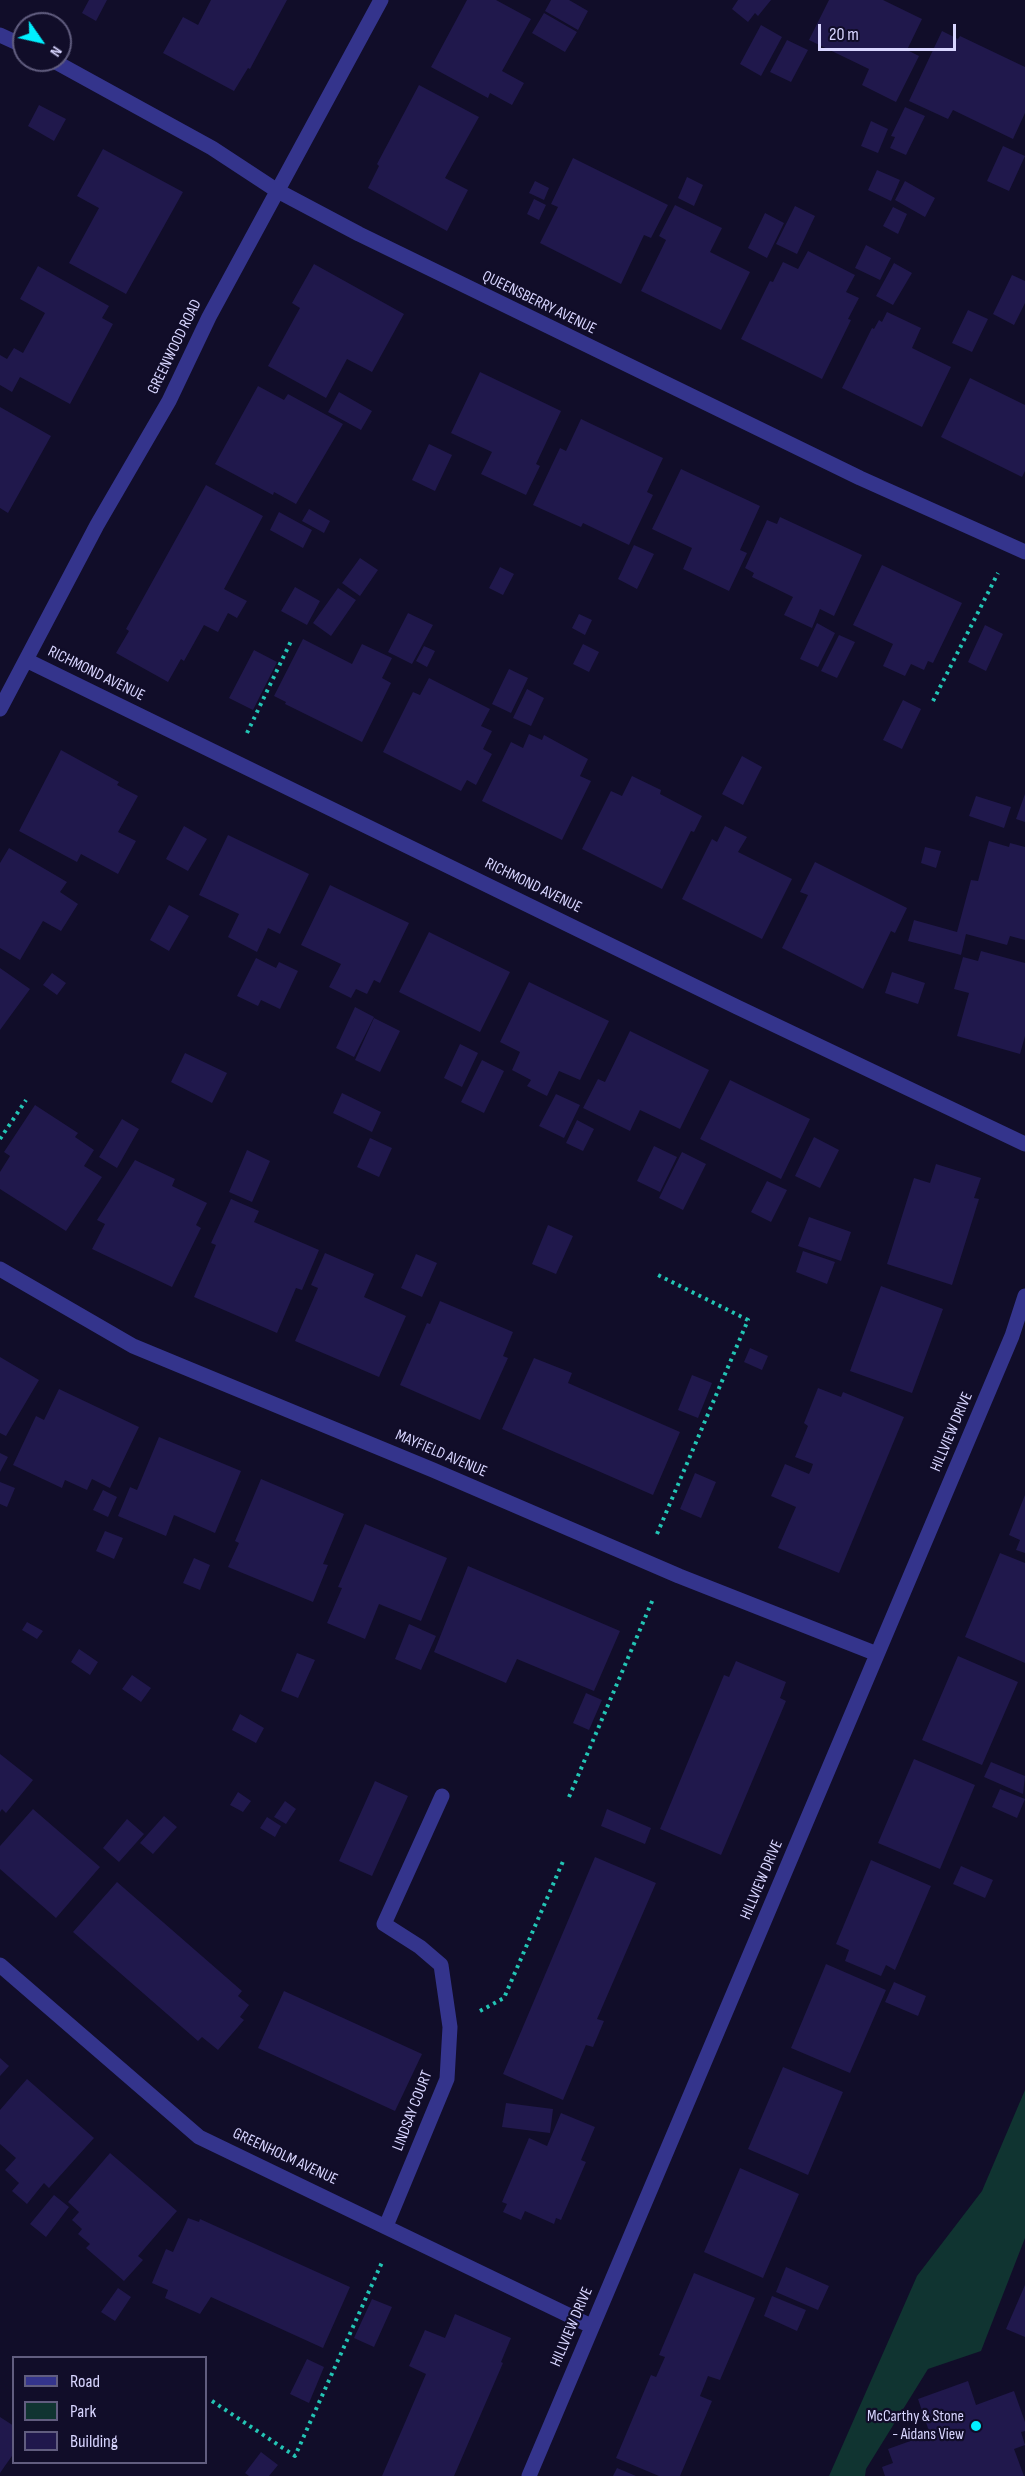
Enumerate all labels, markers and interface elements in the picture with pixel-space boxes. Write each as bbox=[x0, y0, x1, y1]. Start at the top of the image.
north arrow bbox=[12, 12, 72, 72]
scale bar bbox=[821, 12, 959, 50]
text: 20 m bbox=[829, 24, 859, 45]
text: N bbox=[45, 42, 66, 60]
street label: QUEENSBERRY AVENUE bbox=[479, 267, 599, 339]
street label: GREENWOOD ROAD bbox=[144, 296, 206, 398]
street label: RICHMOND AVENUE bbox=[44, 642, 148, 706]
street label: RICHMOND AVENUE bbox=[481, 854, 585, 918]
street label: HILLVIEW DRIVE bbox=[927, 1389, 977, 1475]
street label: MAYFIELD AVENUE bbox=[392, 1426, 490, 1482]
street label: HILLVIEW DRIVE bbox=[737, 1837, 787, 1923]
street label: LINDSAY COURT bbox=[389, 2068, 437, 2154]
street label: GREENHOLM AVENUE bbox=[229, 2124, 341, 2190]
street label: HILLVIEW DRIVE bbox=[547, 2284, 597, 2370]
legend bbox=[12, 2356, 207, 2464]
text: Road bbox=[70, 2371, 100, 2392]
text: Park bbox=[70, 2401, 96, 2422]
place label: McCarthy & Stone - Aidans View bbox=[867, 2407, 964, 2445]
marker: McCarthy & Stone - Aidans View bbox=[969, 2419, 983, 2433]
text: Building bbox=[70, 2431, 118, 2452]

